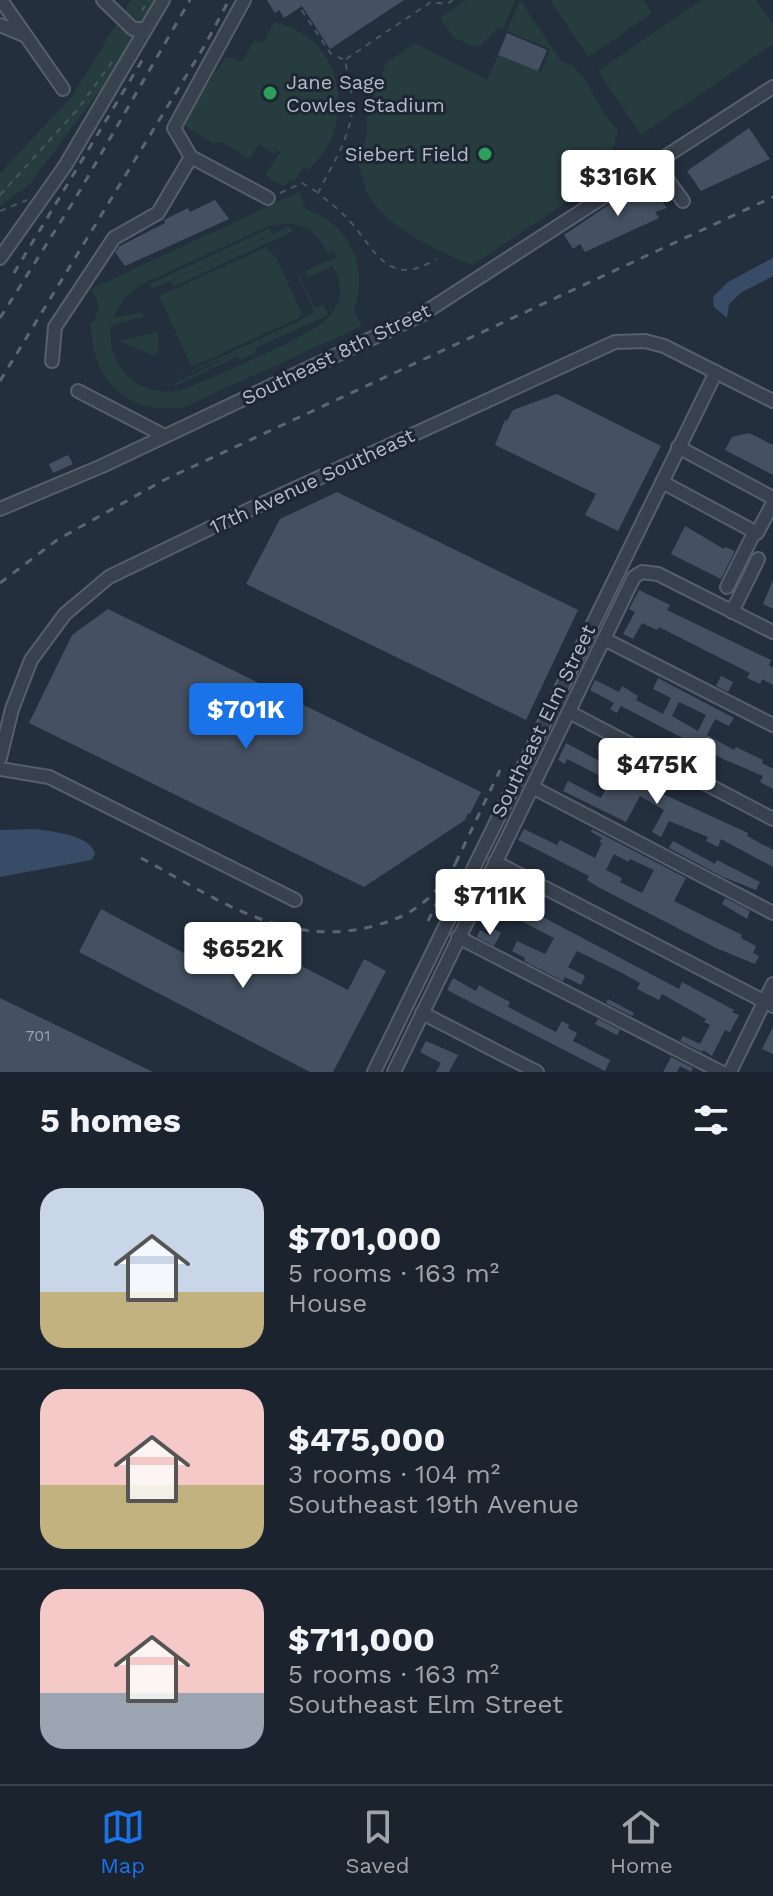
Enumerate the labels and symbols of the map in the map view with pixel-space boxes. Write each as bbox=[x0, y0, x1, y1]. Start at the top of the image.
place label: Jane Sage Cowles Stadium bbox=[286, 70, 445, 117]
marker: Jane Sage Cowles Stadium bbox=[261, 84, 279, 102]
place label: Siebert Field bbox=[345, 142, 469, 166]
marker: Siebert Field bbox=[476, 145, 494, 163]
pin: $316K bbox=[562, 150, 674, 218]
street label: Southeast 8th Street bbox=[238, 298, 435, 410]
street label: 17th Avenue Southeast bbox=[206, 423, 419, 539]
street label: Southeast Elm Street bbox=[486, 620, 600, 821]
pin: $701K bbox=[190, 683, 302, 751]
pin: $475K bbox=[601, 738, 713, 806]
pin: $711K bbox=[434, 869, 546, 937]
pin: $652K bbox=[187, 922, 299, 990]
house number: 701 bbox=[26, 1026, 50, 1045]

